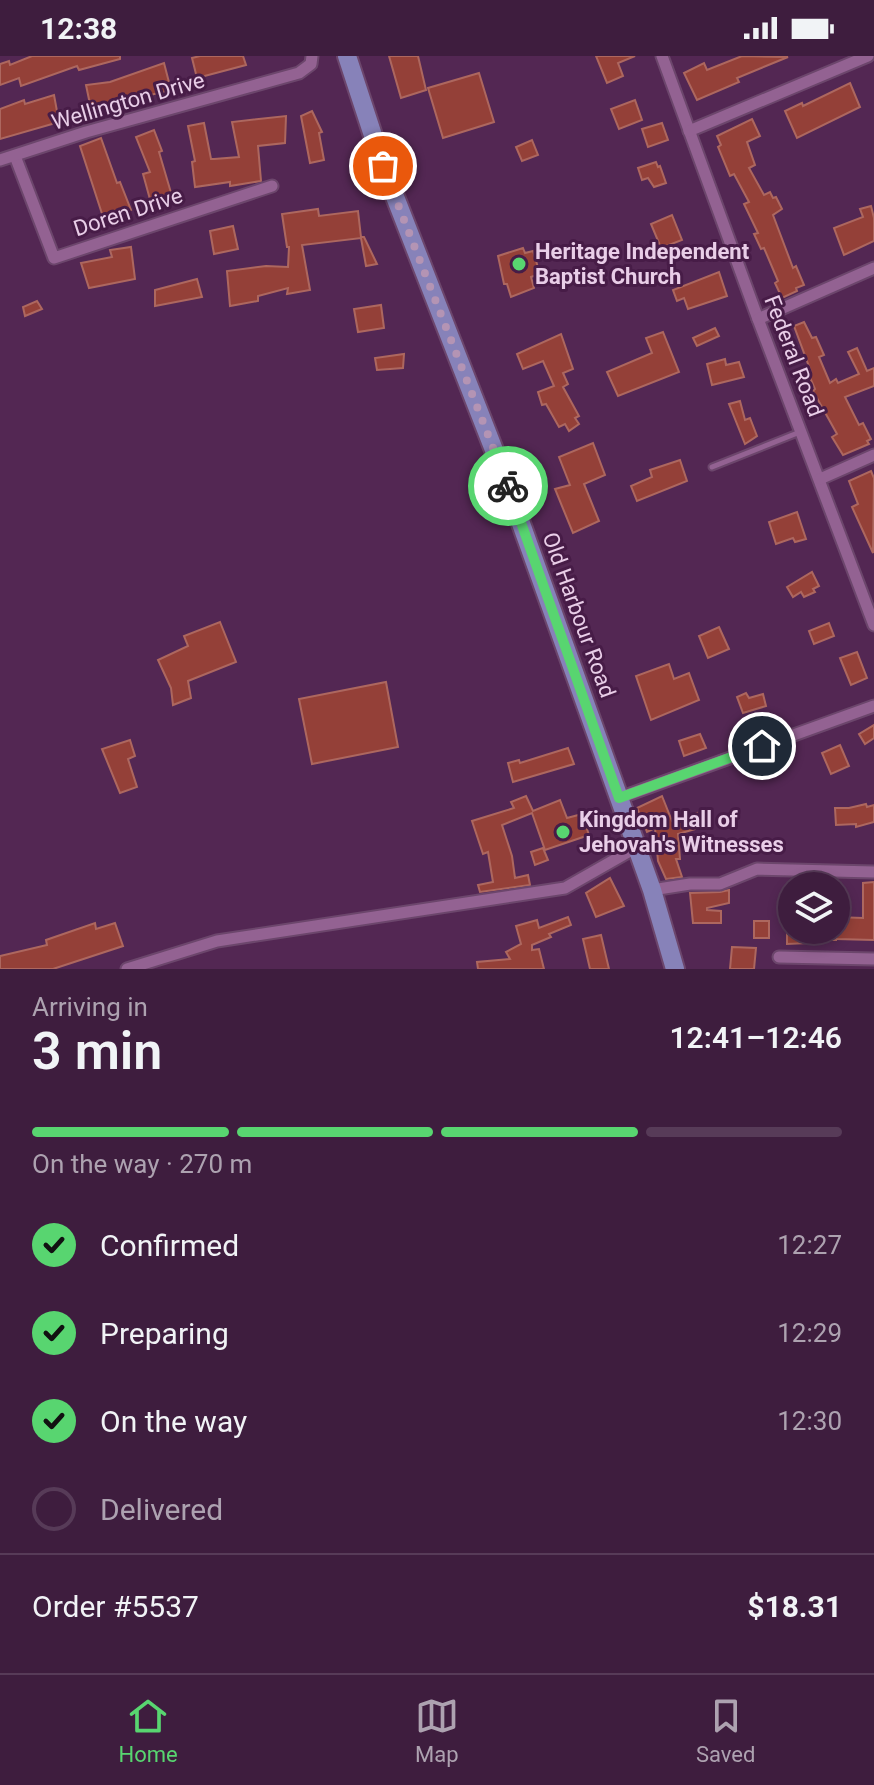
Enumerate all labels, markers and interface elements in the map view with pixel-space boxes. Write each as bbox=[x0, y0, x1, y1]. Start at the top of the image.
text: 12:38 bbox=[40, 11, 117, 46]
street label: Wellington Drive bbox=[49, 67, 207, 135]
pin bbox=[349, 132, 417, 200]
icon: bag bbox=[361, 144, 405, 188]
street label: Doren Drive bbox=[70, 183, 186, 241]
place label: Heritage Independent Baptist Church bbox=[535, 239, 750, 289]
marker: Heritage Independent Baptist Church bbox=[510, 255, 528, 273]
street label: Federal Road bbox=[759, 292, 829, 420]
courier bbox=[468, 446, 548, 526]
icon: bike bbox=[486, 464, 530, 508]
street label: Old Harbour Road bbox=[538, 529, 620, 701]
pin bbox=[728, 712, 796, 780]
icon: home bbox=[740, 724, 784, 768]
place label: Kingdom Hall of Jehovah's Witnesses bbox=[579, 807, 784, 857]
marker: Kingdom Hall of Jehovah's Witnesses bbox=[554, 823, 572, 841]
map controls bbox=[778, 872, 850, 944]
button: layers bbox=[778, 872, 850, 944]
text: Arriving in bbox=[32, 992, 148, 1022]
text: 12:41–12:46 bbox=[669, 1020, 842, 1055]
text: 3 min bbox=[32, 1021, 162, 1082]
text: On the way · 270 m bbox=[32, 1149, 252, 1179]
icon: check bbox=[32, 1223, 76, 1267]
text: Confirmed bbox=[100, 1228, 239, 1263]
text: 12:27 bbox=[777, 1230, 842, 1260]
icon: check bbox=[32, 1311, 76, 1355]
text: Preparing bbox=[100, 1316, 229, 1351]
text: 12:29 bbox=[777, 1318, 842, 1348]
icon: check bbox=[32, 1399, 76, 1443]
text: On the way bbox=[100, 1404, 247, 1439]
text: 12:30 bbox=[777, 1406, 842, 1436]
text: Delivered bbox=[100, 1492, 223, 1527]
text: Order #5537 bbox=[32, 1589, 199, 1624]
text: $18.31 bbox=[747, 1589, 842, 1624]
tab: Home bbox=[119, 1694, 178, 1767]
tab: Map bbox=[415, 1694, 459, 1767]
tab: Saved bbox=[696, 1694, 755, 1767]

